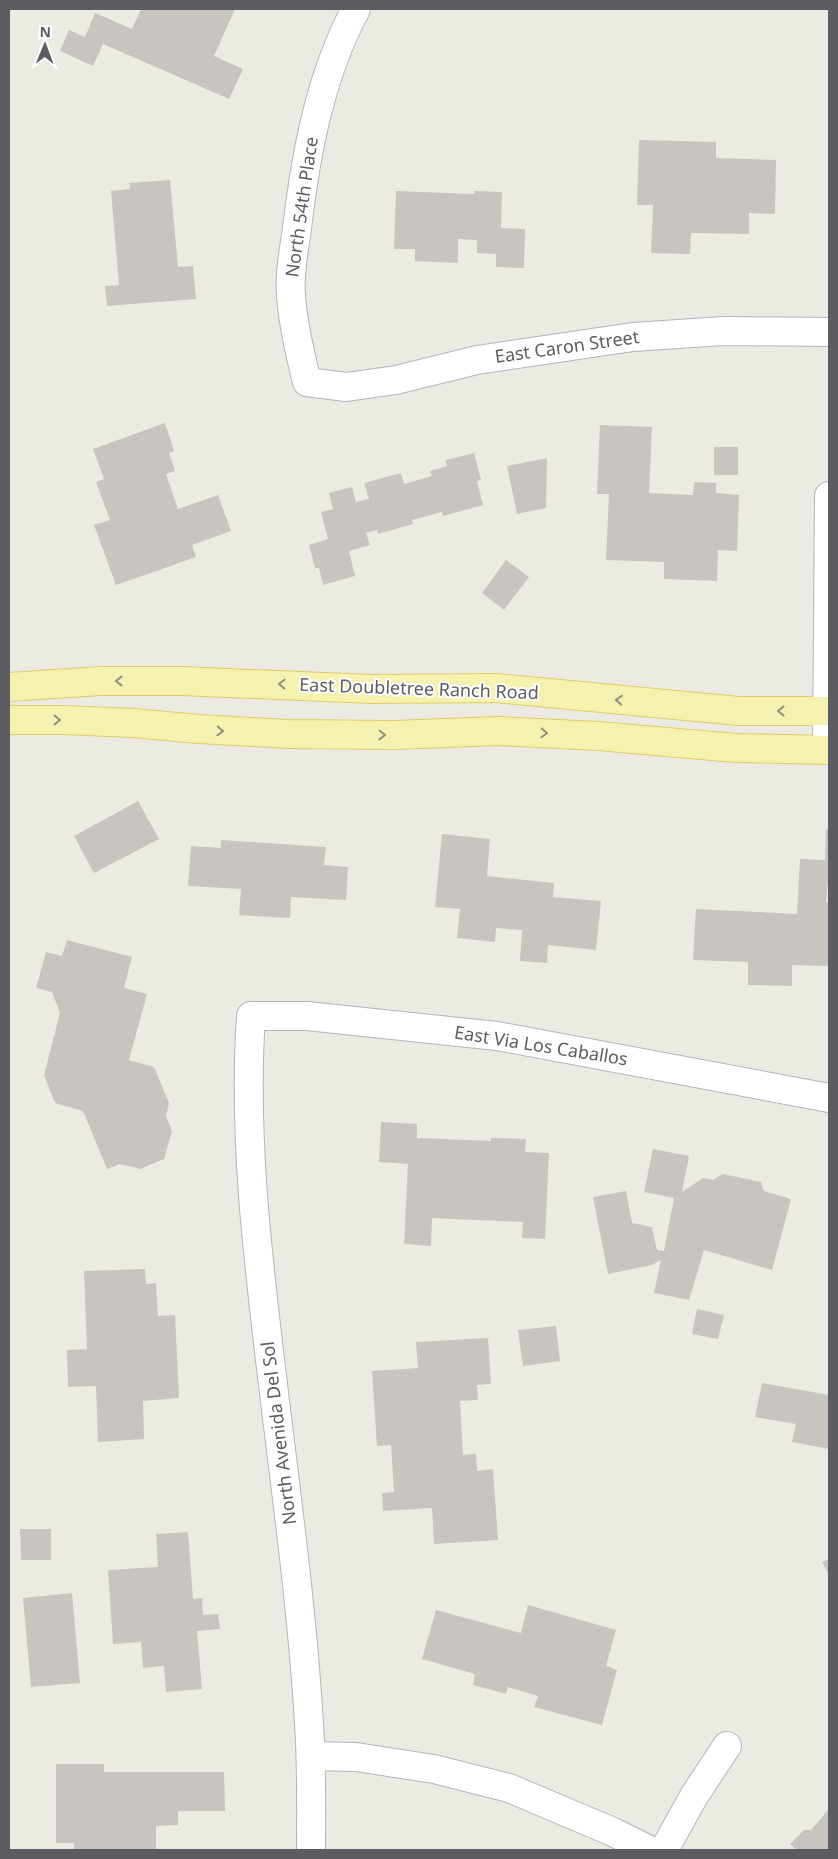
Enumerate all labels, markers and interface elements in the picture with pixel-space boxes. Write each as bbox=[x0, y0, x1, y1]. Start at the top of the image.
north arrow bbox=[20, 20, 70, 70]
text: N bbox=[39, 22, 51, 41]
street label: North 54th Place bbox=[279, 135, 323, 279]
street label: East Caron Street bbox=[493, 324, 641, 368]
street label: East Doubletree Ranch Road bbox=[299, 672, 539, 704]
one-way arrow bbox=[115, 676, 122, 686]
one-way arrow bbox=[277, 679, 285, 690]
one-way arrow bbox=[614, 695, 622, 706]
one-way arrow bbox=[776, 706, 784, 716]
one-way arrow bbox=[54, 715, 62, 725]
one-way arrow bbox=[216, 725, 224, 736]
one-way arrow bbox=[541, 728, 549, 739]
one-way arrow bbox=[378, 730, 386, 740]
street label: East Via Los Caballos bbox=[453, 1019, 630, 1071]
street label: North Avenida Del Sol bbox=[255, 1340, 301, 1526]

